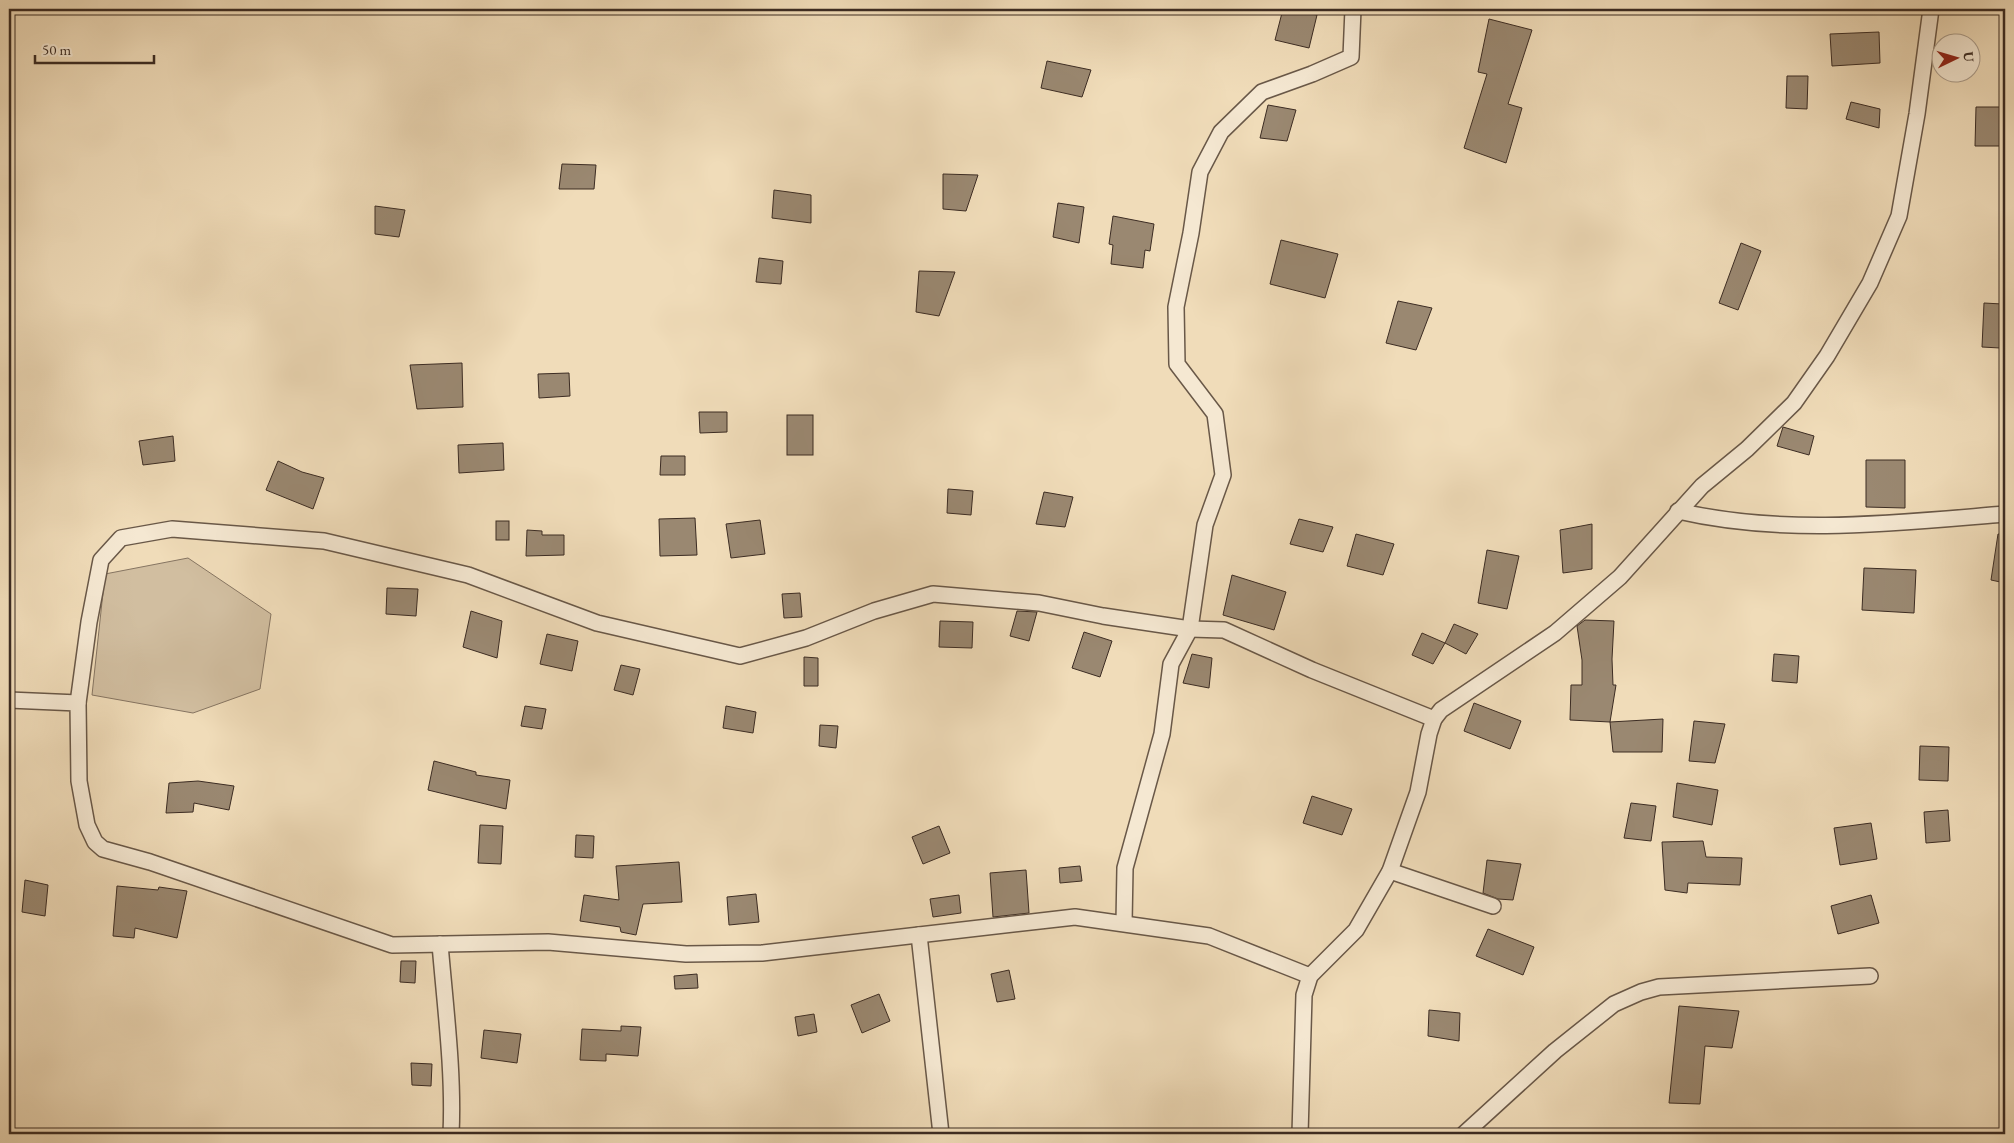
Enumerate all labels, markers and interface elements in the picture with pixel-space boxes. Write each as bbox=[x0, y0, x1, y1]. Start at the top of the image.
scale bar bbox=[35, 32, 154, 64]
north arrow bbox=[1932, 32, 1982, 82]
text: 50 m bbox=[42, 40, 71, 59]
text: U bbox=[1960, 51, 1978, 63]

